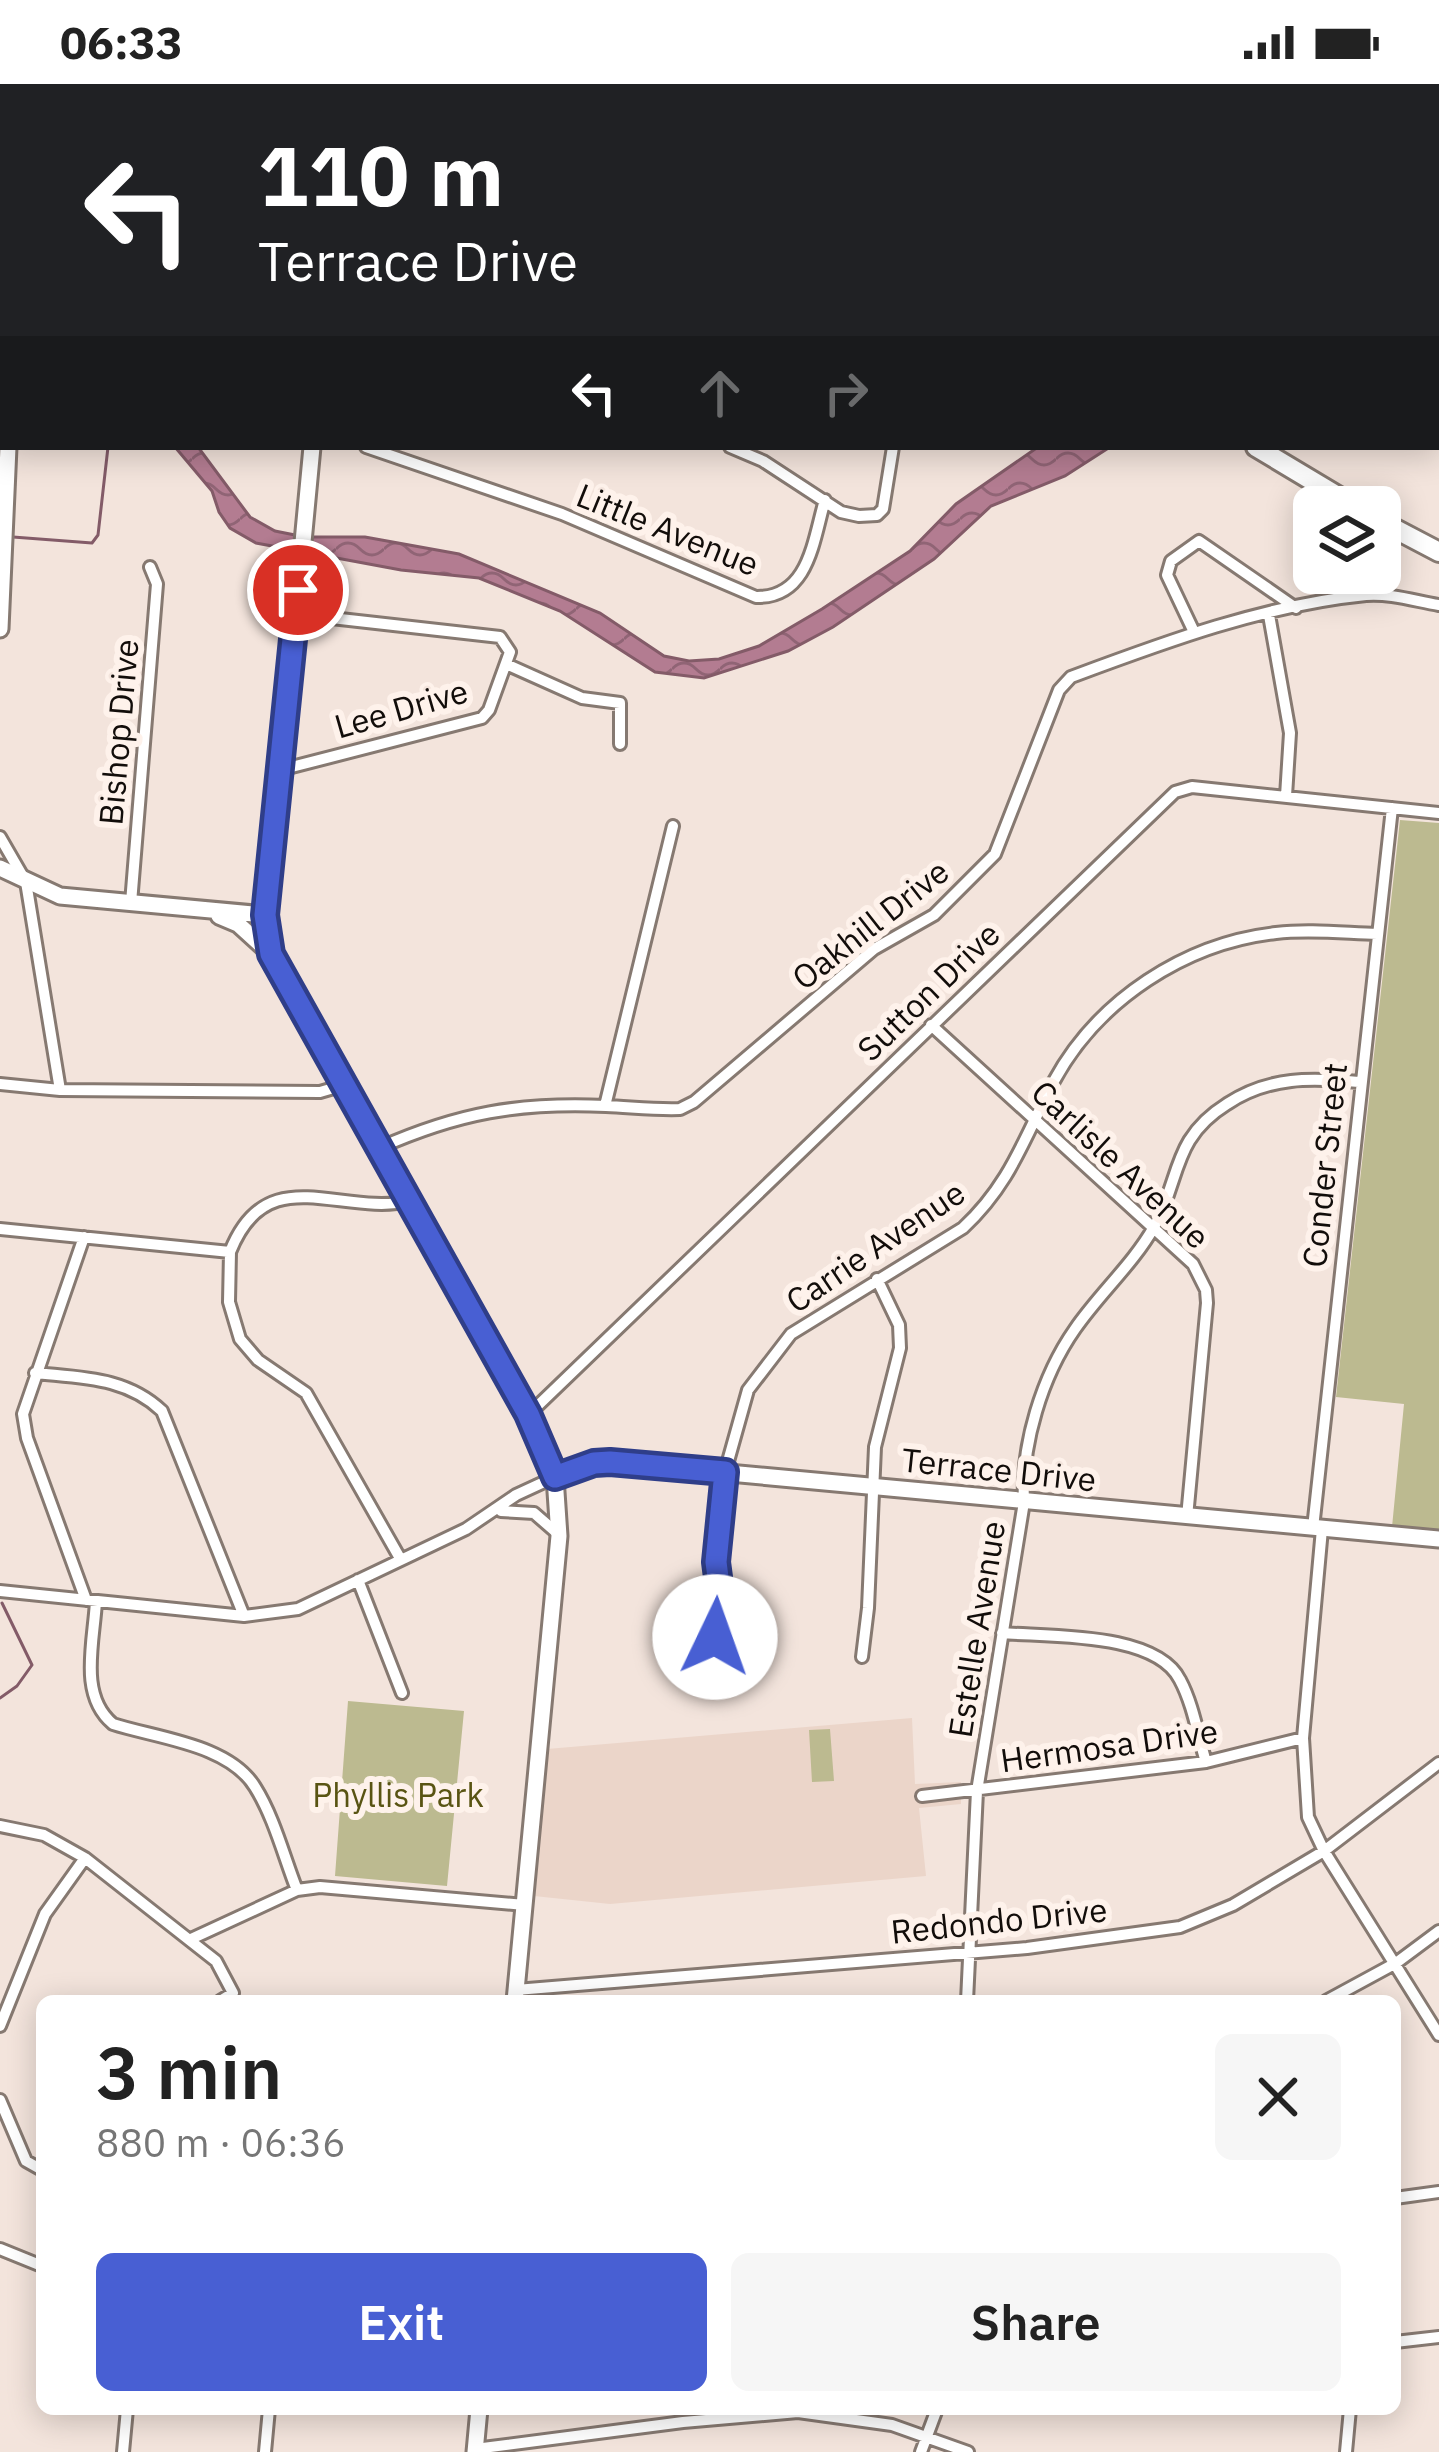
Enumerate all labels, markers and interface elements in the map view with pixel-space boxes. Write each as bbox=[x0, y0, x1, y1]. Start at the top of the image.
text: 06:33 bbox=[60, 13, 183, 71]
text: 110 m bbox=[258, 120, 504, 229]
icon: left bbox=[60, 132, 216, 288]
text: Terrace Drive bbox=[258, 226, 578, 296]
icon: left bbox=[561, 360, 627, 426]
icon: ahead bbox=[687, 360, 753, 426]
icon: right bbox=[813, 360, 879, 426]
street label: Little Avenue bbox=[571, 473, 765, 585]
map controls bbox=[1293, 486, 1401, 594]
button: layers bbox=[1293, 486, 1401, 594]
pin bbox=[247, 539, 349, 641]
icon: arrive bbox=[265, 557, 331, 623]
street label: Bishop Drive bbox=[88, 637, 148, 827]
street label: Lee Drive bbox=[329, 668, 473, 748]
street label: Oakhill Drive bbox=[783, 849, 957, 999]
street label: Sutton Drive bbox=[848, 912, 1008, 1070]
street label: Conder Street bbox=[1292, 1061, 1356, 1269]
street label: Carlisle Avenue bbox=[1023, 1070, 1219, 1258]
street label: Carrie Avenue bbox=[777, 1170, 973, 1322]
street label: Terrace Drive bbox=[900, 1437, 1098, 1501]
street label: Estelle Avenue bbox=[938, 1518, 1014, 1740]
position arrow bbox=[652, 1574, 778, 1700]
street label: Hermosa Drive bbox=[998, 1708, 1220, 1782]
park label: Phyllis Park bbox=[312, 1773, 484, 1816]
street label: Redondo Drive bbox=[889, 1887, 1109, 1953]
text: 3 min bbox=[96, 2025, 282, 2119]
button: close bbox=[1215, 2034, 1341, 2160]
text: 880 m · 06:36 bbox=[96, 2117, 346, 2168]
button: Exit bbox=[96, 2253, 707, 2391]
button: Share bbox=[731, 2253, 1341, 2391]

